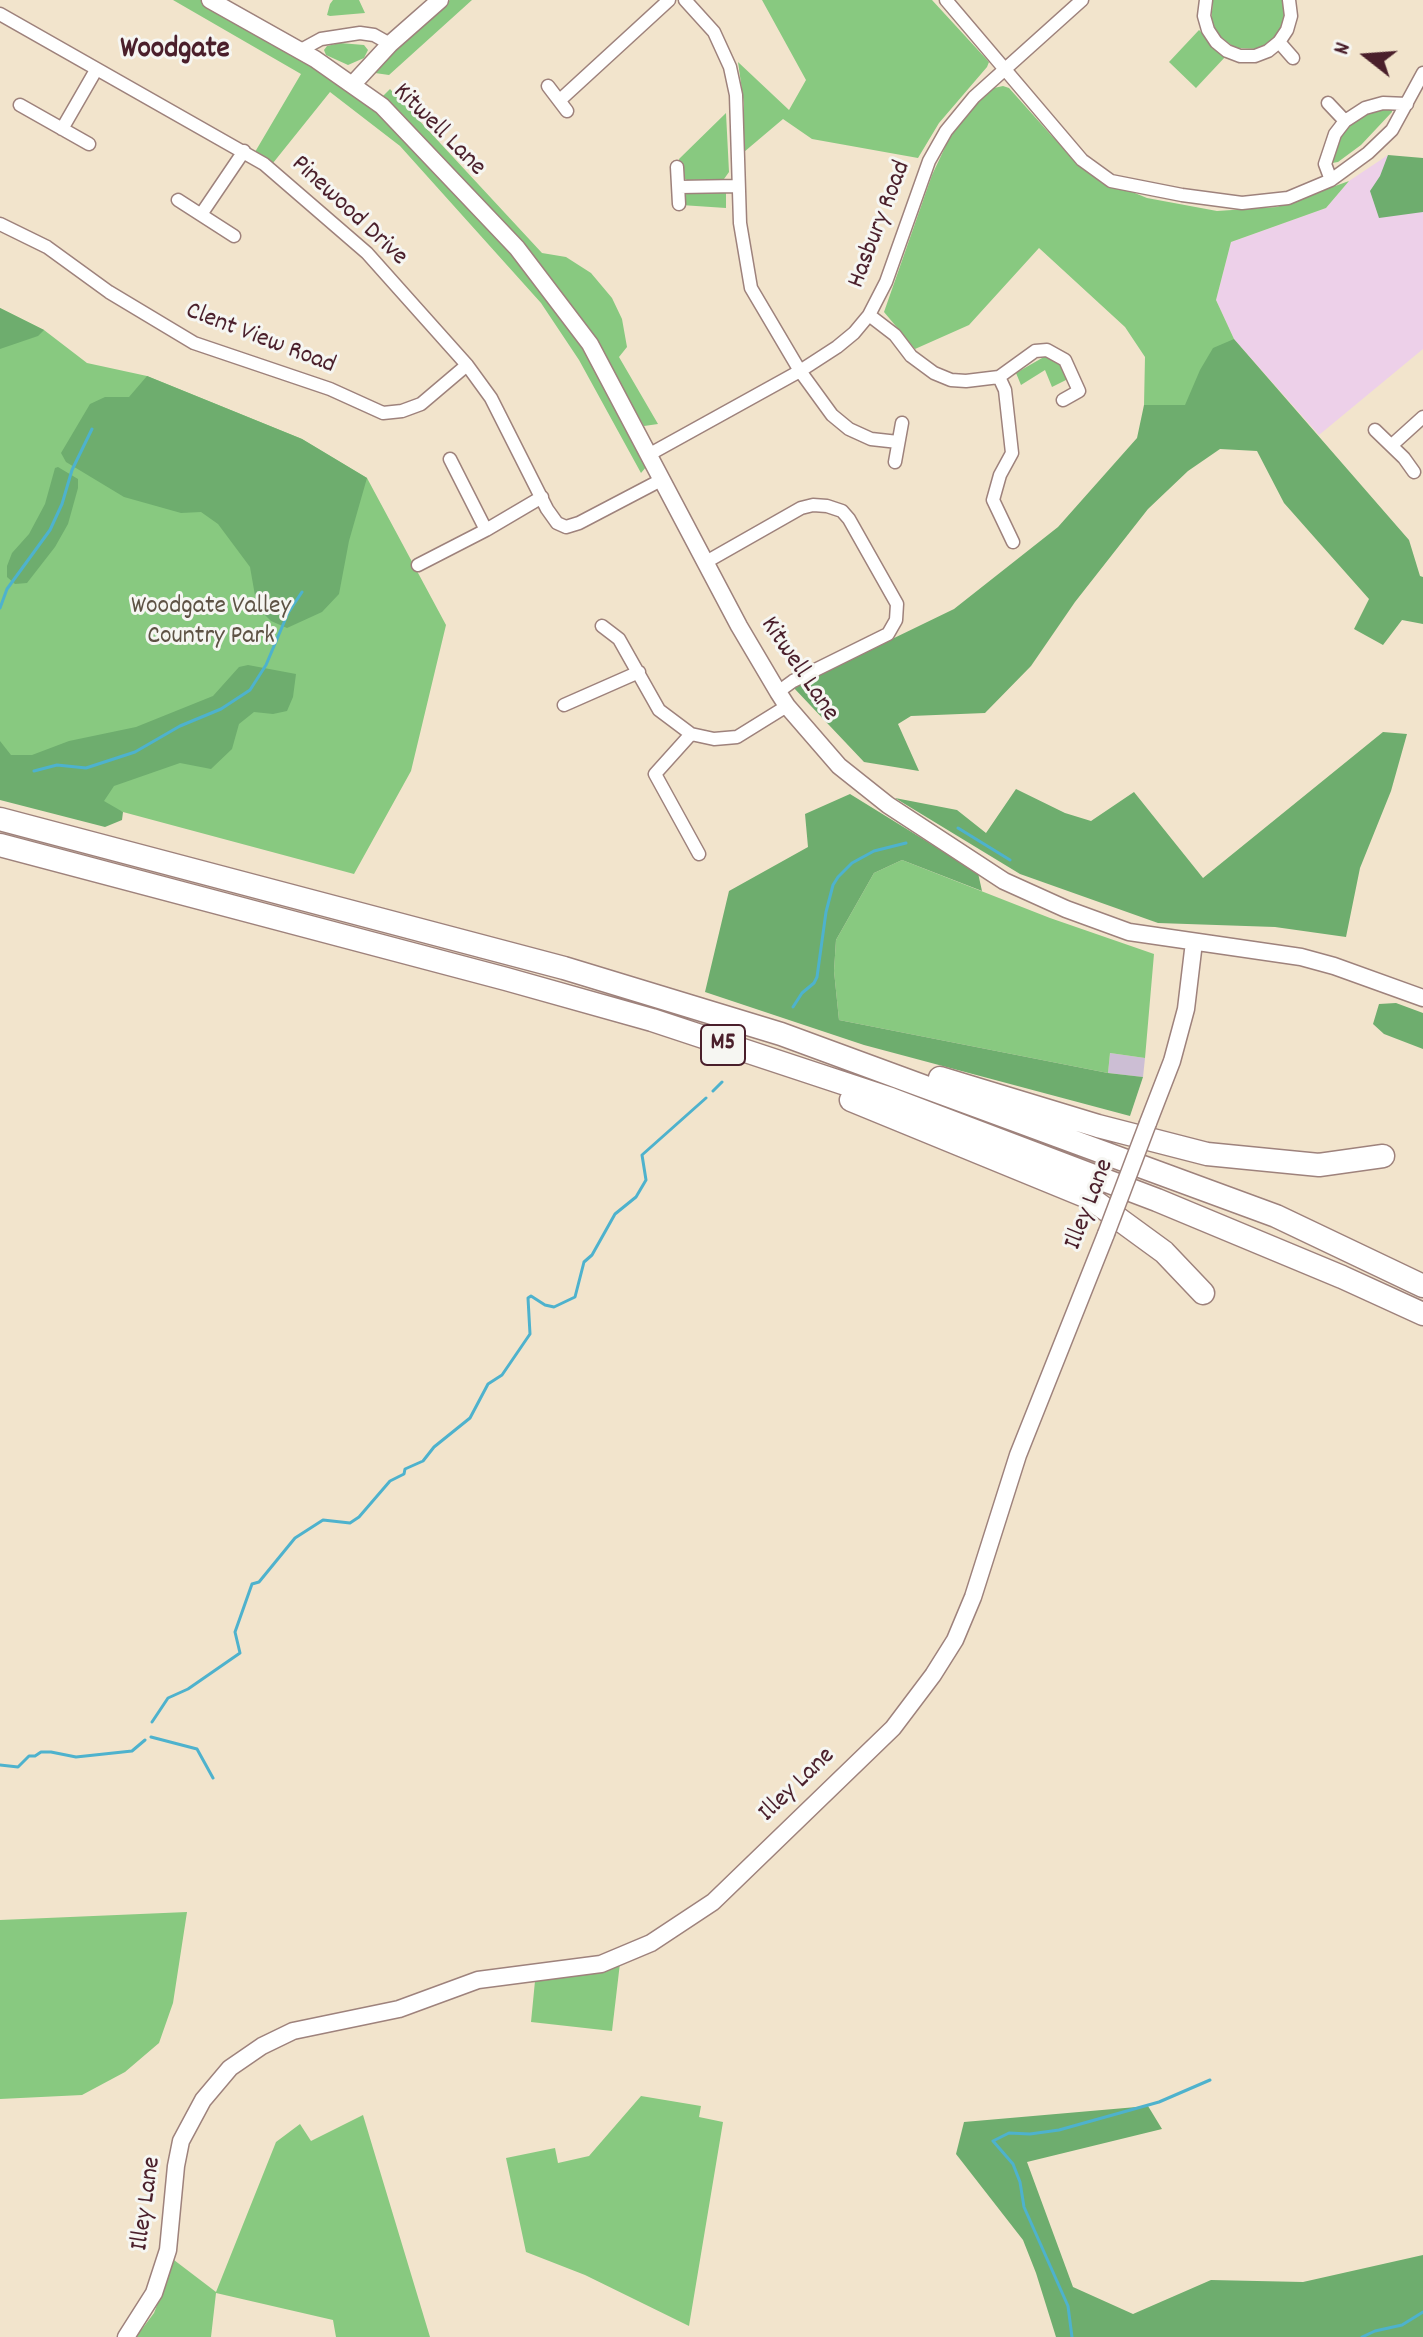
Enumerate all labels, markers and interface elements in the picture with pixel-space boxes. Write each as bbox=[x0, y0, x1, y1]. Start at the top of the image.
north arrow bbox=[1327, 16, 1407, 96]
district label: Woodgate bbox=[120, 34, 230, 70]
text: N bbox=[1327, 39, 1360, 59]
street label: Kitwell Lane bbox=[385, 78, 491, 184]
street label: Pinewood Drive bbox=[283, 150, 413, 274]
street label: Hasbury Road bbox=[842, 157, 920, 293]
street label: Clent View Road bbox=[181, 297, 339, 383]
park label: Woodgate Valley Country Park bbox=[131, 592, 291, 654]
street label: Kitwell Lane bbox=[752, 612, 844, 728]
road number: M5 bbox=[701, 1025, 745, 1065]
street label: Illey Lane bbox=[1059, 1155, 1123, 1255]
street label: Illey Lane bbox=[753, 1742, 843, 1830]
street label: Illey Lane bbox=[126, 2155, 170, 2253]

